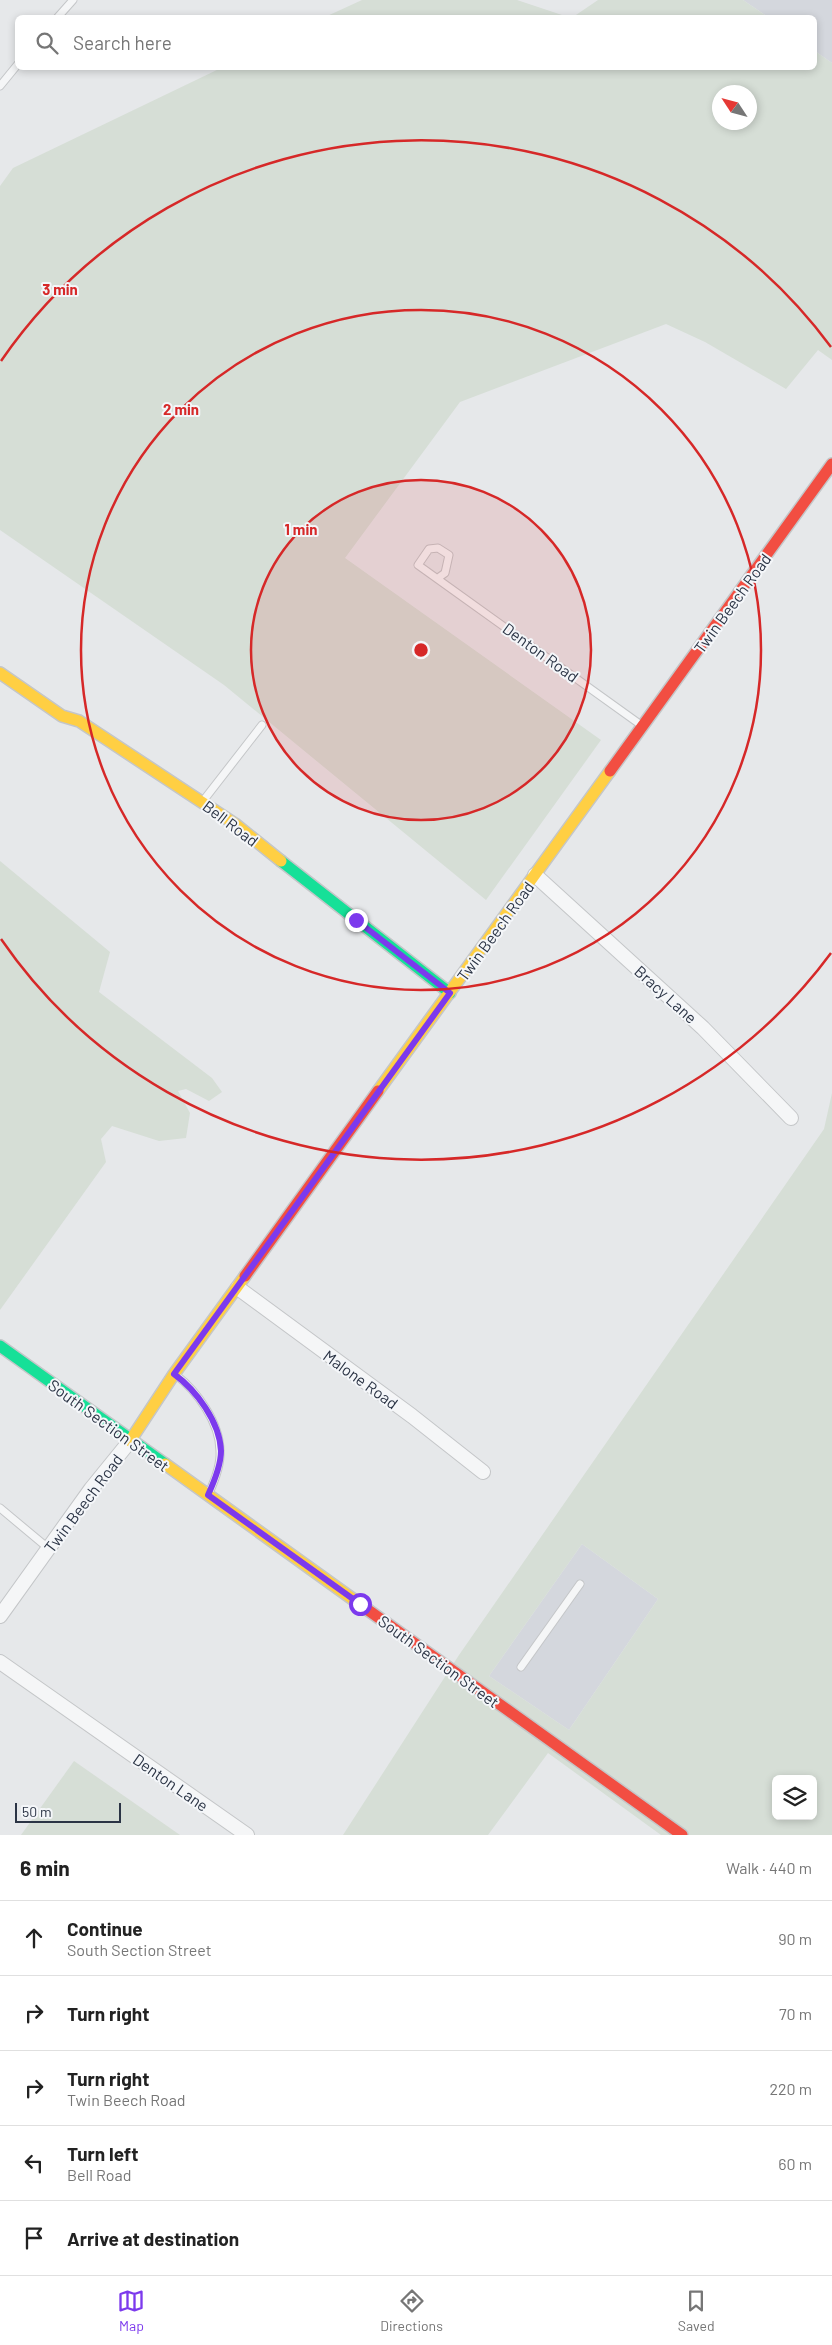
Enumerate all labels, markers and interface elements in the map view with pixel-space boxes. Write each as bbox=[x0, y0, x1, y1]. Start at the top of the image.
search box bbox=[15, 15, 817, 70]
icon: search bbox=[33, 29, 61, 57]
text: Search here bbox=[73, 31, 172, 54]
north arrow bbox=[712, 85, 757, 130]
text: 3 min bbox=[42, 280, 78, 298]
text: 2 min bbox=[163, 400, 199, 418]
text: 1 min bbox=[285, 520, 317, 538]
street label: Twin Beech Road bbox=[689, 549, 775, 657]
street label: Denton Road bbox=[500, 618, 582, 686]
centre of rings bbox=[412, 641, 430, 659]
street label: Bell Road bbox=[200, 796, 262, 850]
street label: Twin Beech Road bbox=[452, 877, 538, 985]
route end bbox=[345, 909, 368, 932]
street label: Bracy Lane bbox=[631, 961, 701, 1027]
street label: Malone Road bbox=[320, 1346, 402, 1412]
street label: South Section Street bbox=[45, 1375, 173, 1475]
street label: Twin Beech Road bbox=[40, 1450, 126, 1556]
route start bbox=[349, 1593, 372, 1616]
street label: South Section Street bbox=[375, 1611, 503, 1711]
street label: Denton Lane bbox=[130, 1749, 212, 1815]
map controls bbox=[772, 1775, 817, 1820]
button: layers bbox=[772, 1775, 817, 1820]
scale bar bbox=[15, 1800, 121, 1823]
text: 50 m bbox=[22, 1803, 51, 1820]
text: 6 min bbox=[20, 1855, 70, 1880]
text: Walk · 440 m bbox=[726, 1858, 812, 1877]
text: Continue bbox=[67, 1917, 143, 1940]
icon: ahead bbox=[20, 1924, 48, 1952]
text: 90 m bbox=[778, 1929, 812, 1948]
text: South Section Street bbox=[67, 1940, 212, 1959]
icon: right bbox=[20, 1999, 48, 2027]
text: Turn right bbox=[67, 2002, 149, 2025]
text: 70 m bbox=[779, 2004, 812, 2023]
text: Turn right bbox=[67, 2067, 149, 2090]
icon: right bbox=[20, 2074, 48, 2102]
text: 220 m bbox=[769, 2079, 812, 2098]
text: Twin Beech Road bbox=[67, 2090, 186, 2109]
text: Turn left bbox=[67, 2142, 138, 2165]
icon: left bbox=[20, 2149, 48, 2177]
text: 60 m bbox=[778, 2154, 812, 2173]
text: Bell Road bbox=[67, 2165, 132, 2184]
icon: arrive bbox=[20, 2224, 48, 2252]
text: Arrive at destination bbox=[67, 2227, 239, 2250]
tab: Map bbox=[117, 2287, 145, 2334]
tab: Directions bbox=[380, 2287, 443, 2334]
tab: Saved bbox=[678, 2287, 715, 2334]

